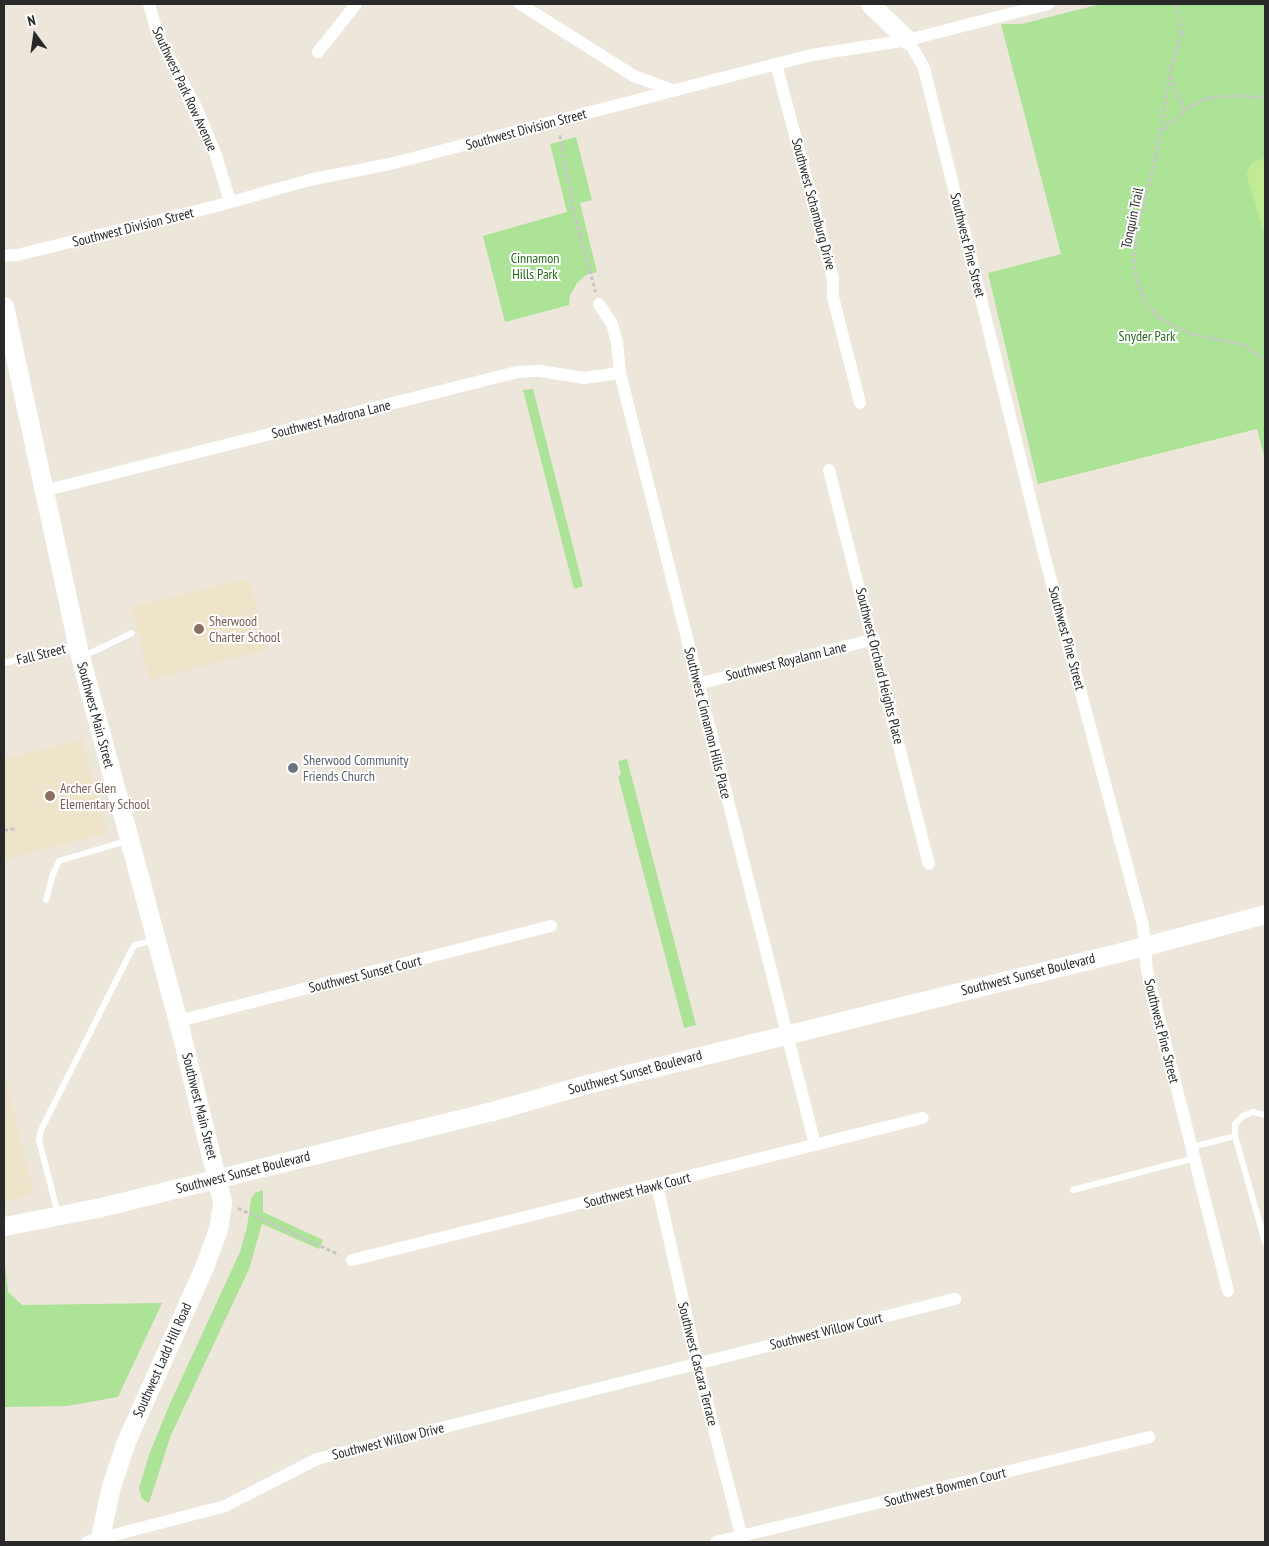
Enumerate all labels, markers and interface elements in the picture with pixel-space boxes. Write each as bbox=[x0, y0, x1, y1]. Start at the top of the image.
north arrow bbox=[10, 10, 60, 60]
text: N bbox=[26, 11, 37, 30]
street label: Southwest Park Row Avenue bbox=[149, 24, 221, 154]
street label: Southwest Division Street bbox=[464, 105, 588, 153]
street label: Southwest Schamburg Drive bbox=[788, 136, 840, 272]
street label: Tonquin Trail bbox=[1117, 186, 1147, 250]
street label: Southwest Pine Street bbox=[947, 191, 989, 299]
street label: Southwest Division Street bbox=[71, 204, 195, 250]
park label: Cinnamon Hills Park bbox=[511, 250, 559, 282]
park label: Snyder Park bbox=[1119, 328, 1175, 344]
street label: Southwest Madrona Lane bbox=[270, 396, 392, 442]
street label: Southwest Pine Street bbox=[1045, 584, 1089, 692]
street label: Southwest Orchard Heights Place bbox=[852, 586, 908, 746]
place label: Sherwood Charter School bbox=[209, 613, 280, 646]
marker: Sherwood Charter School bbox=[193, 623, 205, 635]
street label: Southwest Royalann Lane bbox=[724, 638, 848, 684]
street label: Fall Street bbox=[15, 640, 67, 668]
street label: Southwest Cinnamon Hills Place bbox=[681, 645, 735, 801]
street label: Southwest Main Street bbox=[74, 660, 118, 770]
place label: Sherwood Community Friends Church bbox=[303, 752, 409, 784]
marker: Sherwood Community Friends Church bbox=[287, 762, 299, 774]
place label: Archer Glen Elementary School bbox=[60, 780, 150, 812]
marker: Archer Glen Elementary School bbox=[44, 790, 56, 802]
street label: Southwest Sunset Boulevard bbox=[959, 949, 1097, 999]
street label: Southwest Sunset Court bbox=[307, 952, 423, 996]
street label: Southwest Pine Street bbox=[1141, 977, 1183, 1085]
street label: Southwest Sunset Boulevard bbox=[566, 1046, 704, 1098]
street label: Southwest Main Street bbox=[179, 1051, 221, 1161]
street label: Southwest Sunset Boulevard bbox=[174, 1147, 312, 1197]
street label: Southwest Hawk Court bbox=[582, 1169, 692, 1211]
street label: Southwest Ladd Hill Road bbox=[129, 1300, 195, 1420]
street label: Southwest Cascara Terrace bbox=[674, 1300, 722, 1428]
street label: Southwest Willow Court bbox=[768, 1309, 884, 1353]
street label: Southwest Willow Drive bbox=[330, 1419, 446, 1463]
street label: Southwest Bowmen Court bbox=[883, 1464, 1007, 1510]

